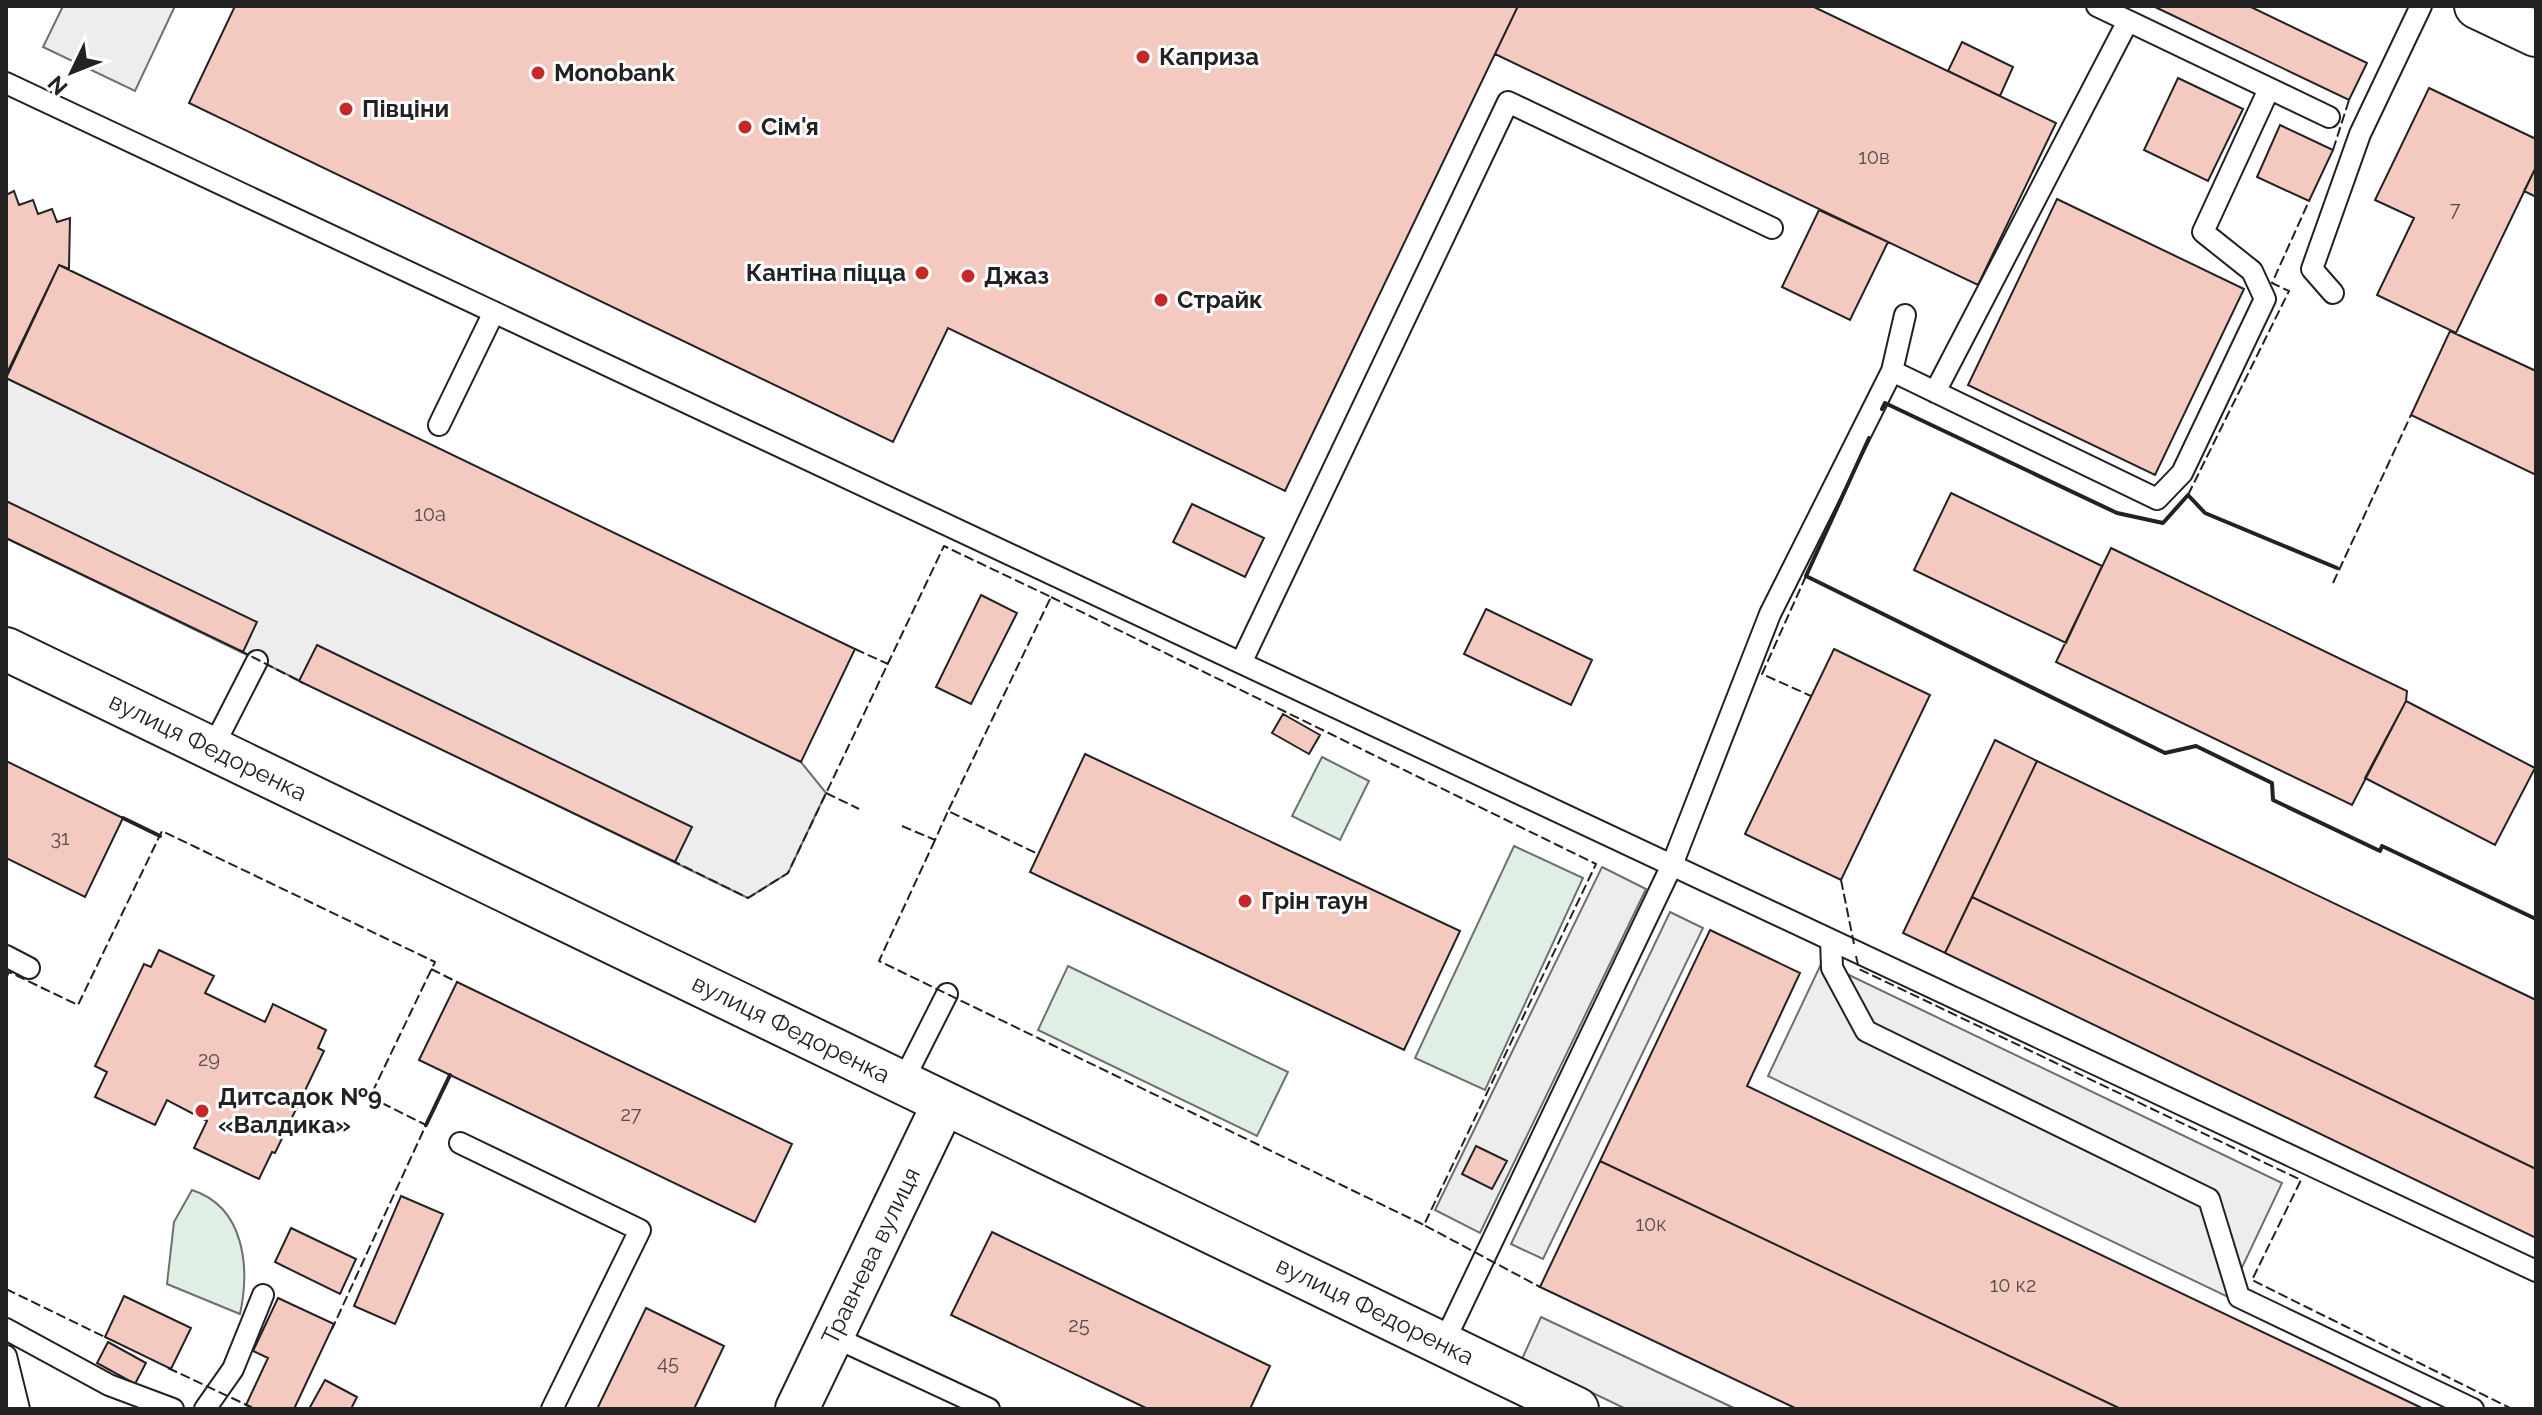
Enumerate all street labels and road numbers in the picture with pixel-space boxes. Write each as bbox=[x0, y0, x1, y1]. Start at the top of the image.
street label: вулиця Федоренка bbox=[105, 686, 312, 807]
street label: вулиця Федоренка bbox=[688, 968, 895, 1089]
street label: Травнева вулиця bbox=[815, 1162, 926, 1349]
street label: вулиця Федоренка bbox=[1272, 1250, 1479, 1371]

